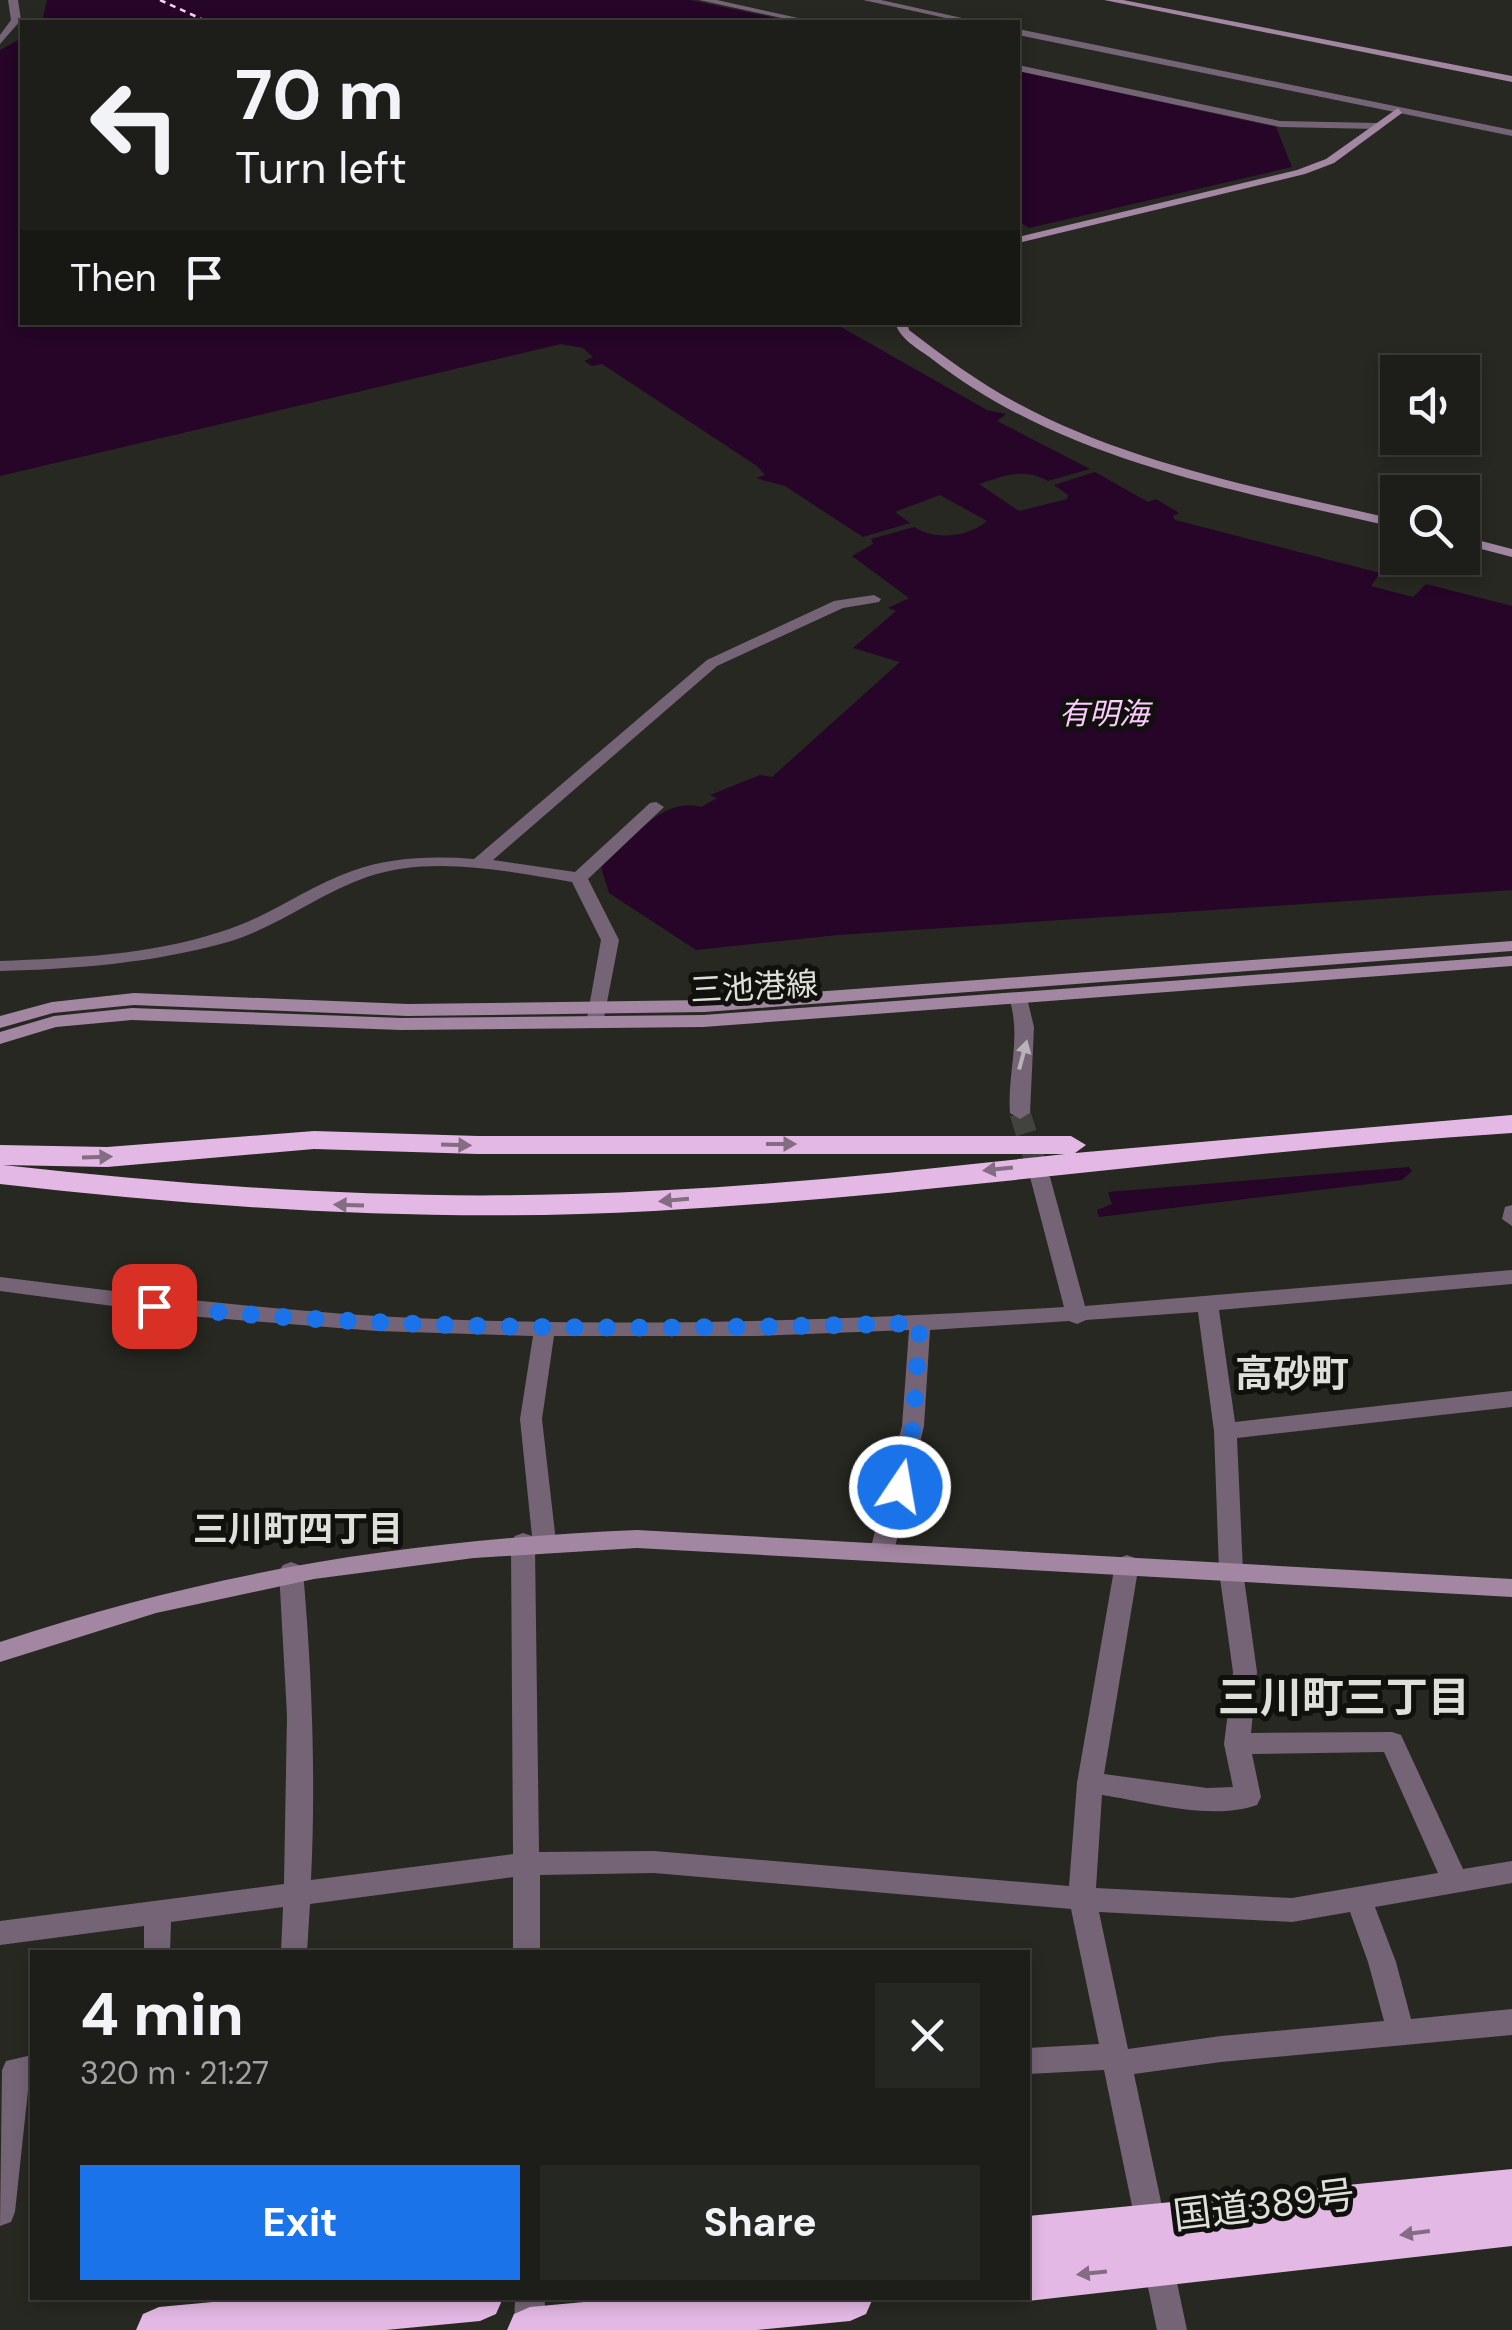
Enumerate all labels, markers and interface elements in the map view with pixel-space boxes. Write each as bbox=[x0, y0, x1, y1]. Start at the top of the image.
text: 70 m bbox=[235, 50, 404, 141]
icon: left bbox=[70, 60, 200, 190]
text: Turn left bbox=[235, 138, 407, 197]
icon: arrive bbox=[177, 250, 232, 305]
text: Then bbox=[70, 253, 157, 303]
map controls bbox=[1380, 355, 1480, 575]
button: sound bbox=[1380, 355, 1480, 455]
button: search bbox=[1380, 475, 1480, 575]
water label: 有明海 bbox=[1059, 694, 1153, 733]
street label: 三池港線 bbox=[689, 963, 819, 1011]
one-way arrow bbox=[1016, 1039, 1032, 1070]
one-way arrow bbox=[766, 1136, 798, 1152]
one-way arrow bbox=[441, 1137, 473, 1153]
one-way arrow bbox=[82, 1149, 114, 1165]
one-way arrow bbox=[981, 1161, 1013, 1177]
one-way arrow bbox=[658, 1192, 689, 1208]
one-way arrow bbox=[333, 1196, 365, 1212]
pin bbox=[112, 1264, 197, 1349]
icon: arrive bbox=[127, 1279, 182, 1334]
district label: 高砂町 bbox=[1235, 1349, 1349, 1399]
position arrow bbox=[848, 1435, 952, 1539]
district label: 三川町四丁目 bbox=[193, 1506, 403, 1552]
district label: 三川町三丁目 bbox=[1218, 1670, 1470, 1725]
text: 4 min bbox=[80, 1975, 244, 2054]
button: close bbox=[875, 1983, 980, 2088]
text: 320 m · 21:27 bbox=[80, 2052, 269, 2094]
button: Exit bbox=[80, 2165, 520, 2280]
button: Share bbox=[540, 2165, 980, 2280]
street label: 国道389号 bbox=[1170, 2169, 1358, 2241]
one-way arrow bbox=[1399, 2226, 1430, 2242]
one-way arrow bbox=[1076, 2265, 1108, 2281]

